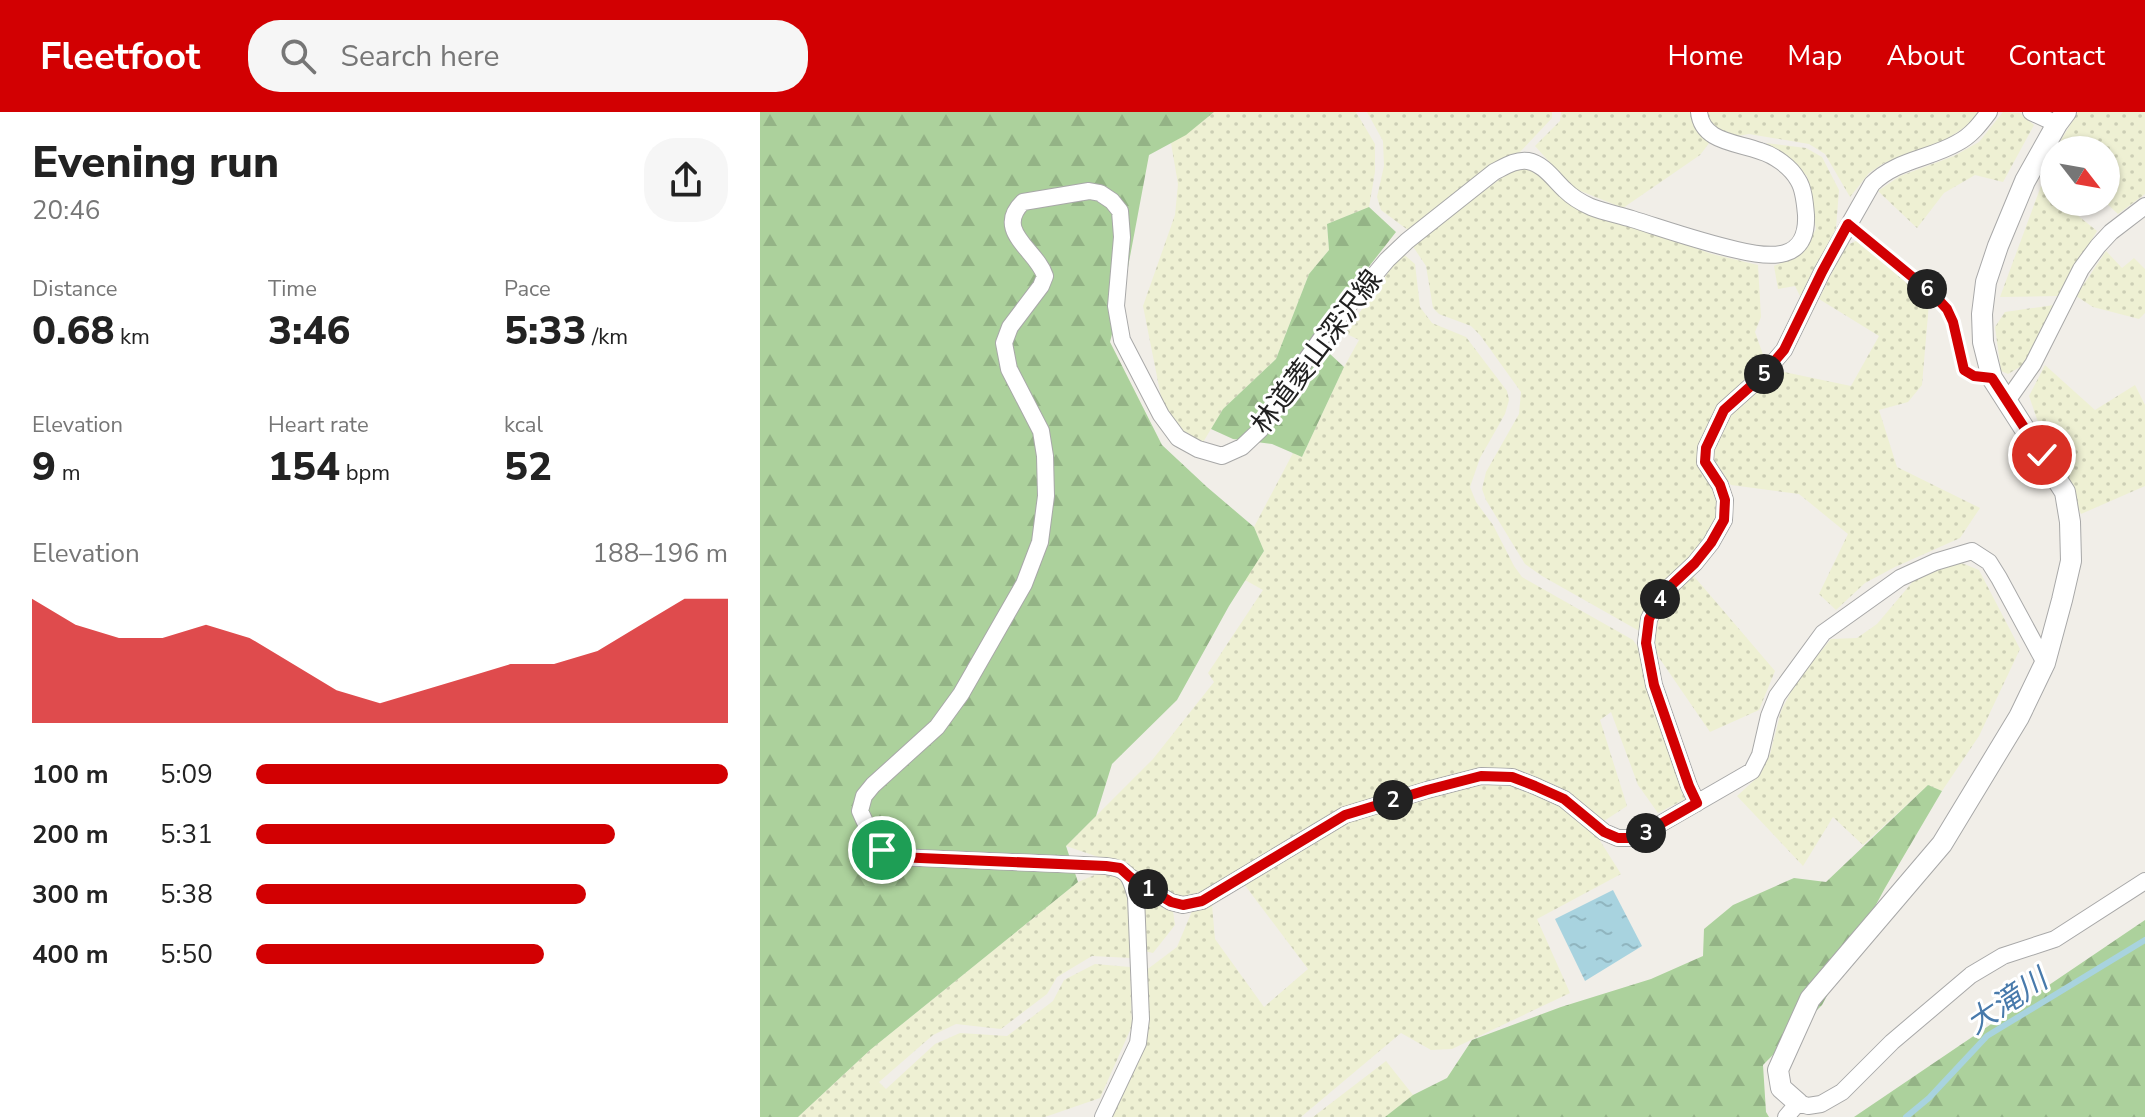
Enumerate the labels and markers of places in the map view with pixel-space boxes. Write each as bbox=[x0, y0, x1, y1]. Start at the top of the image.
pin: 6 bbox=[1907, 269, 1947, 309]
pin: 5 bbox=[1744, 354, 1784, 394]
pin bbox=[2008, 421, 2076, 489]
pin: 4 bbox=[1640, 579, 1680, 619]
pin: 2 bbox=[1373, 780, 1413, 820]
pin: 3 bbox=[1626, 813, 1666, 853]
pin bbox=[848, 816, 916, 884]
pin: 1 bbox=[1128, 869, 1168, 909]

